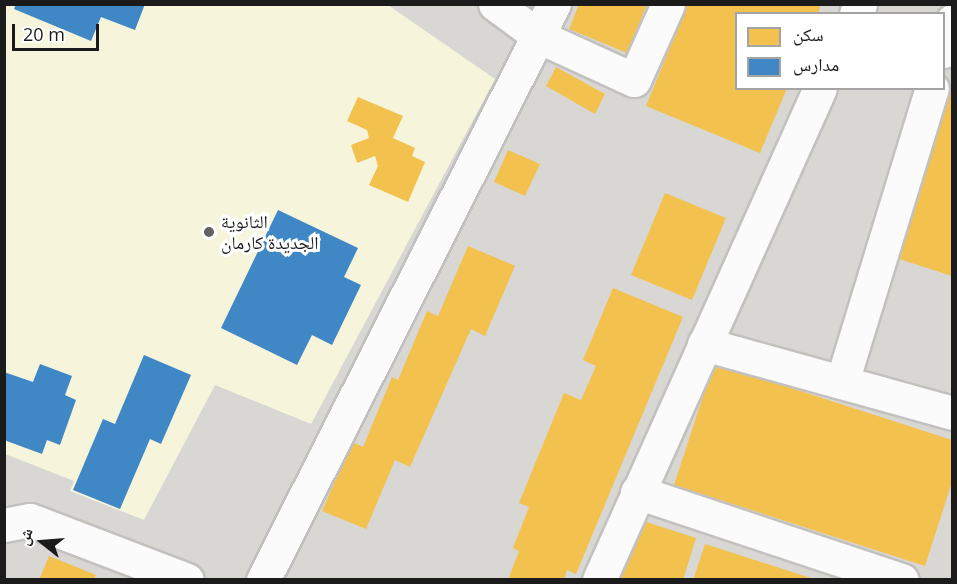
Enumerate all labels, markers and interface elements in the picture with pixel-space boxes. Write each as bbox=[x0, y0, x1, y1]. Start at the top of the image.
scale bar bbox=[15, 12, 102, 50]
legend bbox=[735, 12, 945, 90]
text: 20 m bbox=[23, 22, 65, 46]
text: سكن bbox=[793, 22, 824, 46]
text: مدارس bbox=[793, 52, 839, 76]
place label: الثانوية الجديدة كارمان bbox=[221, 211, 319, 254]
marker: الثانوية الجديدة كارمان bbox=[202, 225, 216, 239]
north arrow bbox=[12, 512, 72, 572]
text: ش bbox=[12, 525, 38, 548]

